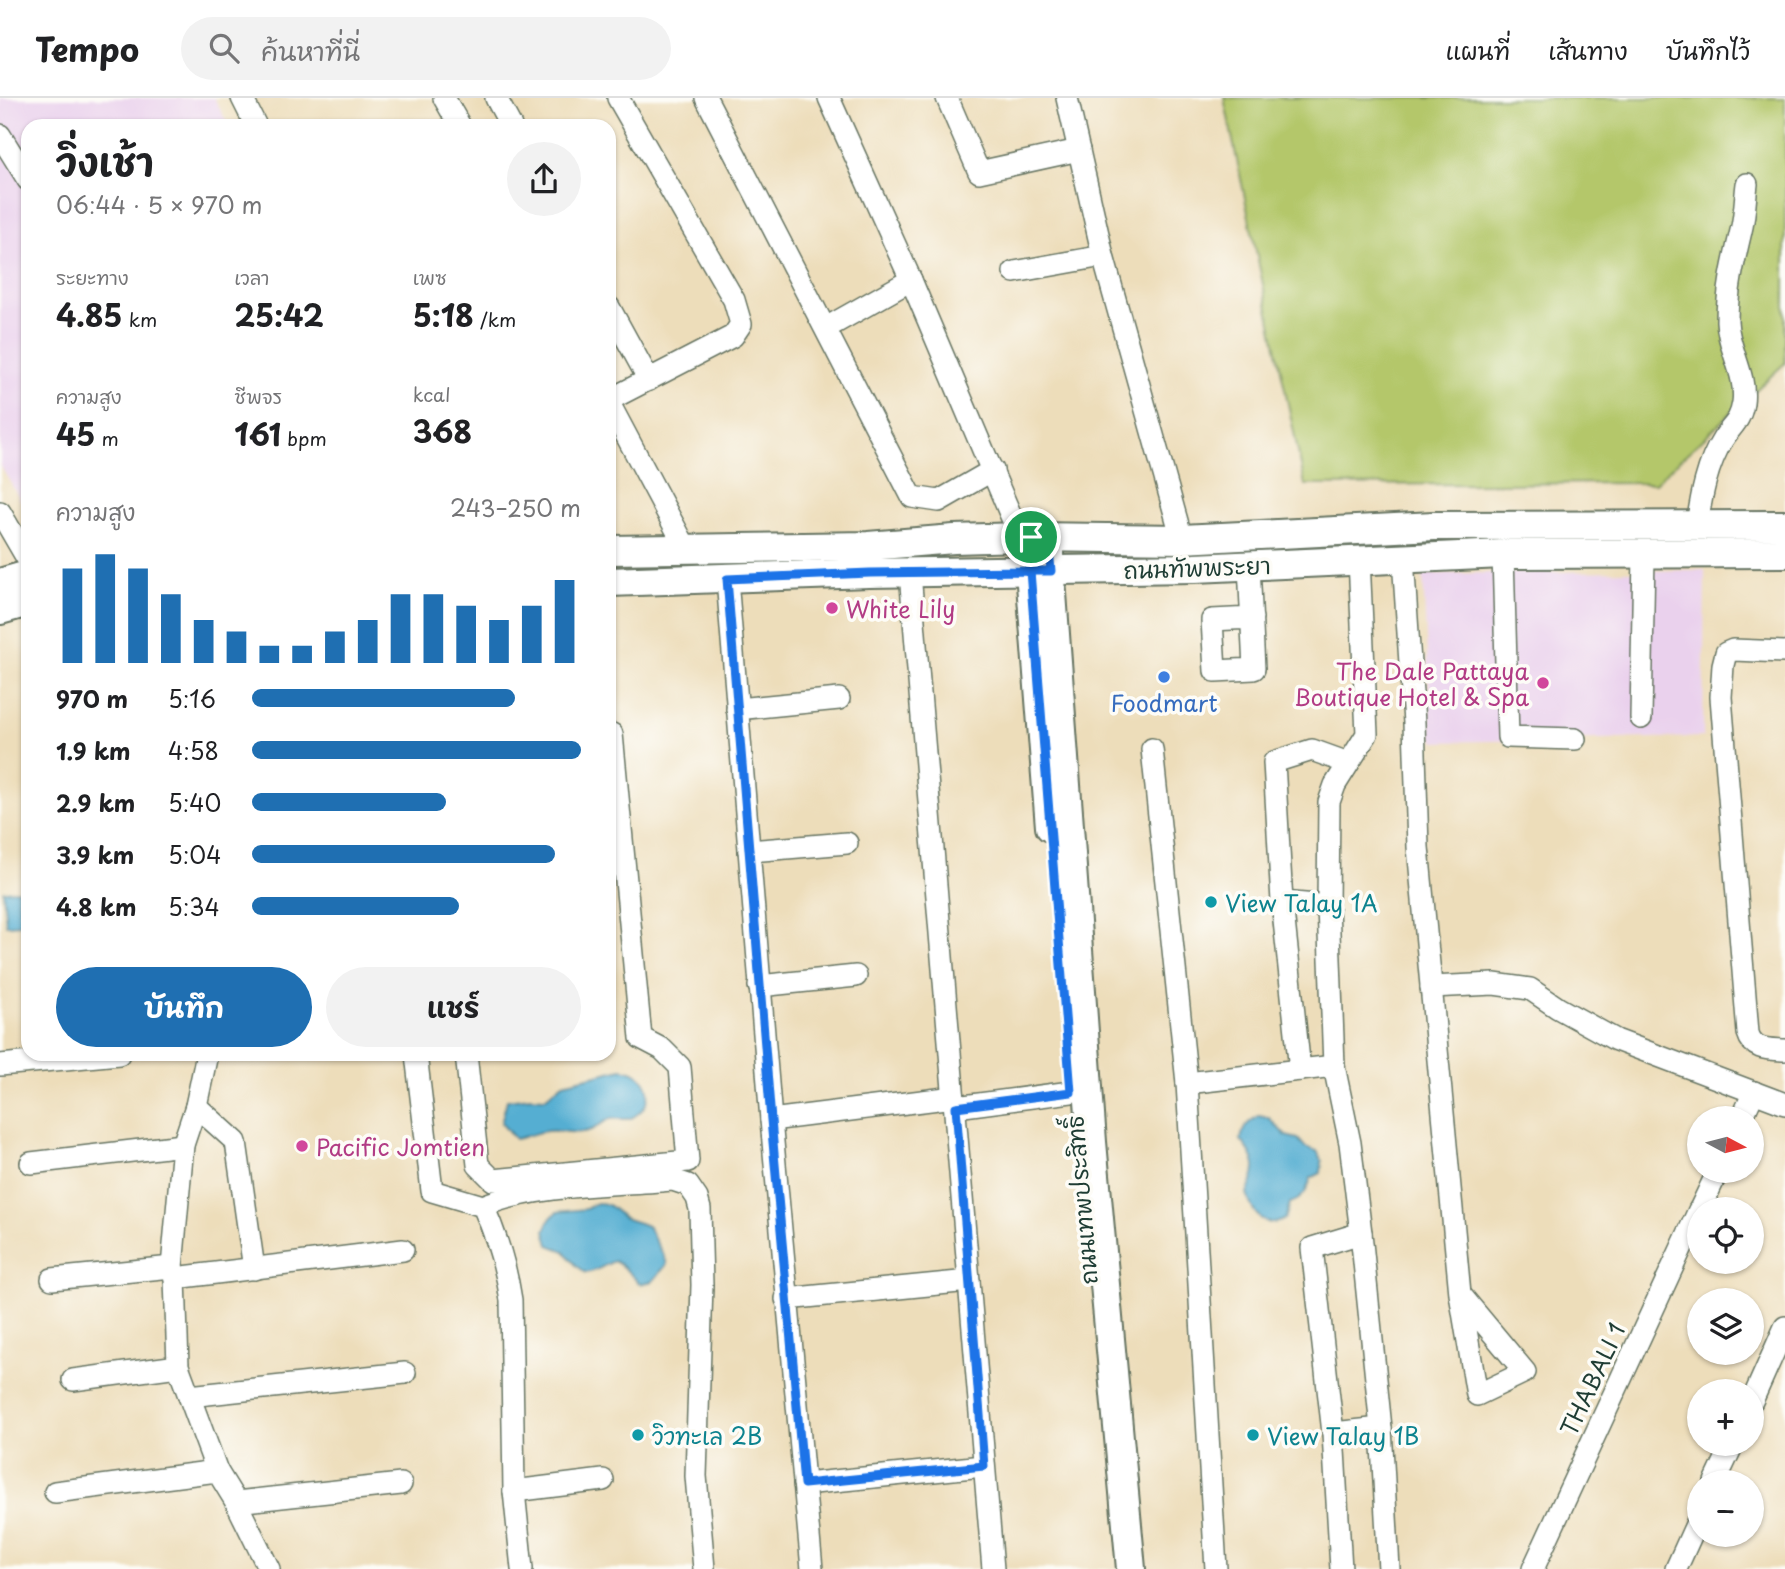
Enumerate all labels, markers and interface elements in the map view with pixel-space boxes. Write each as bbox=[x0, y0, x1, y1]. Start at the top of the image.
search box bbox=[181, 17, 671, 80]
text: Tempo bbox=[35, 23, 139, 73]
icon: search bbox=[205, 29, 243, 67]
text: ค้นหาที่นี่ bbox=[261, 31, 360, 70]
text: แผนที่ bbox=[1445, 32, 1510, 68]
text: เส้นทาง bbox=[1548, 32, 1628, 68]
text: บันทึกไว้ bbox=[1666, 32, 1750, 68]
text: วิ่งเช้า bbox=[56, 132, 154, 189]
button: share bbox=[507, 142, 581, 216]
text: 06:44 · 5 × 970 m bbox=[56, 187, 262, 222]
text: ระยะทาง bbox=[56, 263, 129, 291]
text: เวลา bbox=[234, 263, 269, 291]
text: เพซ bbox=[413, 263, 447, 291]
text: 4.85 bbox=[56, 292, 122, 337]
text: 25:42 bbox=[234, 292, 324, 337]
text: 5:18 bbox=[413, 292, 474, 337]
text: km bbox=[122, 305, 157, 333]
text: /km bbox=[474, 305, 516, 333]
text: kcal bbox=[413, 380, 451, 408]
text: ความสูง bbox=[56, 382, 122, 410]
text: ชีพจร bbox=[234, 382, 282, 410]
text: 368 bbox=[413, 408, 472, 453]
text: 45 bbox=[56, 411, 95, 456]
text: 161 bbox=[234, 411, 281, 456]
text: m bbox=[95, 424, 119, 452]
text: bpm bbox=[281, 424, 327, 452]
text: 243–250 m bbox=[450, 490, 581, 525]
text: ความสูง bbox=[56, 494, 135, 529]
pin bbox=[1001, 507, 1061, 567]
icon: arrive bbox=[1012, 518, 1050, 556]
street label: ถนนทัพพระยา bbox=[1123, 547, 1271, 587]
place label: White Lily bbox=[846, 591, 955, 626]
marker: White Lily bbox=[824, 600, 840, 616]
place label: The Dale Pattaya Boutique Hotel & Spa bbox=[1294, 653, 1530, 714]
marker: Foodmart bbox=[1156, 669, 1172, 685]
marker: The Dale Pattaya Boutique Hotel & Spa bbox=[1535, 675, 1551, 691]
text: 970 m bbox=[56, 681, 128, 716]
text: 5:16 bbox=[168, 681, 216, 716]
place label: Foodmart bbox=[1110, 685, 1218, 720]
text: 1.9 km bbox=[56, 733, 130, 768]
text: 4:58 bbox=[168, 733, 219, 768]
text: 2.9 km bbox=[56, 785, 135, 820]
text: 5:40 bbox=[168, 785, 221, 820]
text: 3.9 km bbox=[56, 837, 134, 872]
text: 5:04 bbox=[168, 837, 221, 872]
place label: View Talay 1A bbox=[1225, 885, 1378, 920]
text: 4.8 km bbox=[56, 889, 137, 924]
text: 5:34 bbox=[168, 889, 220, 924]
marker: View Talay 1A bbox=[1203, 894, 1219, 910]
button: บันทึก bbox=[56, 967, 312, 1047]
button: แชร์ bbox=[326, 967, 581, 1047]
north arrow bbox=[1687, 1106, 1764, 1183]
map controls bbox=[1687, 1106, 1764, 1547]
street label: ถนนเทพประสิทธิ์ bbox=[1053, 1114, 1106, 1286]
place label: Pacific Jomtien bbox=[316, 1129, 485, 1164]
marker: Pacific Jomtien bbox=[294, 1138, 310, 1154]
button: locate bbox=[1687, 1197, 1764, 1274]
button: layers bbox=[1687, 1288, 1764, 1365]
street label: THABALI 1 bbox=[1551, 1317, 1633, 1441]
button: + bbox=[1687, 1379, 1764, 1456]
place label: วิวทะเล 2B bbox=[652, 1418, 762, 1453]
place label: View Talay 1B bbox=[1267, 1418, 1419, 1453]
marker: วิวทะเล 2B bbox=[630, 1427, 646, 1443]
marker: View Talay 1B bbox=[1245, 1427, 1261, 1443]
button: − bbox=[1687, 1470, 1764, 1547]

